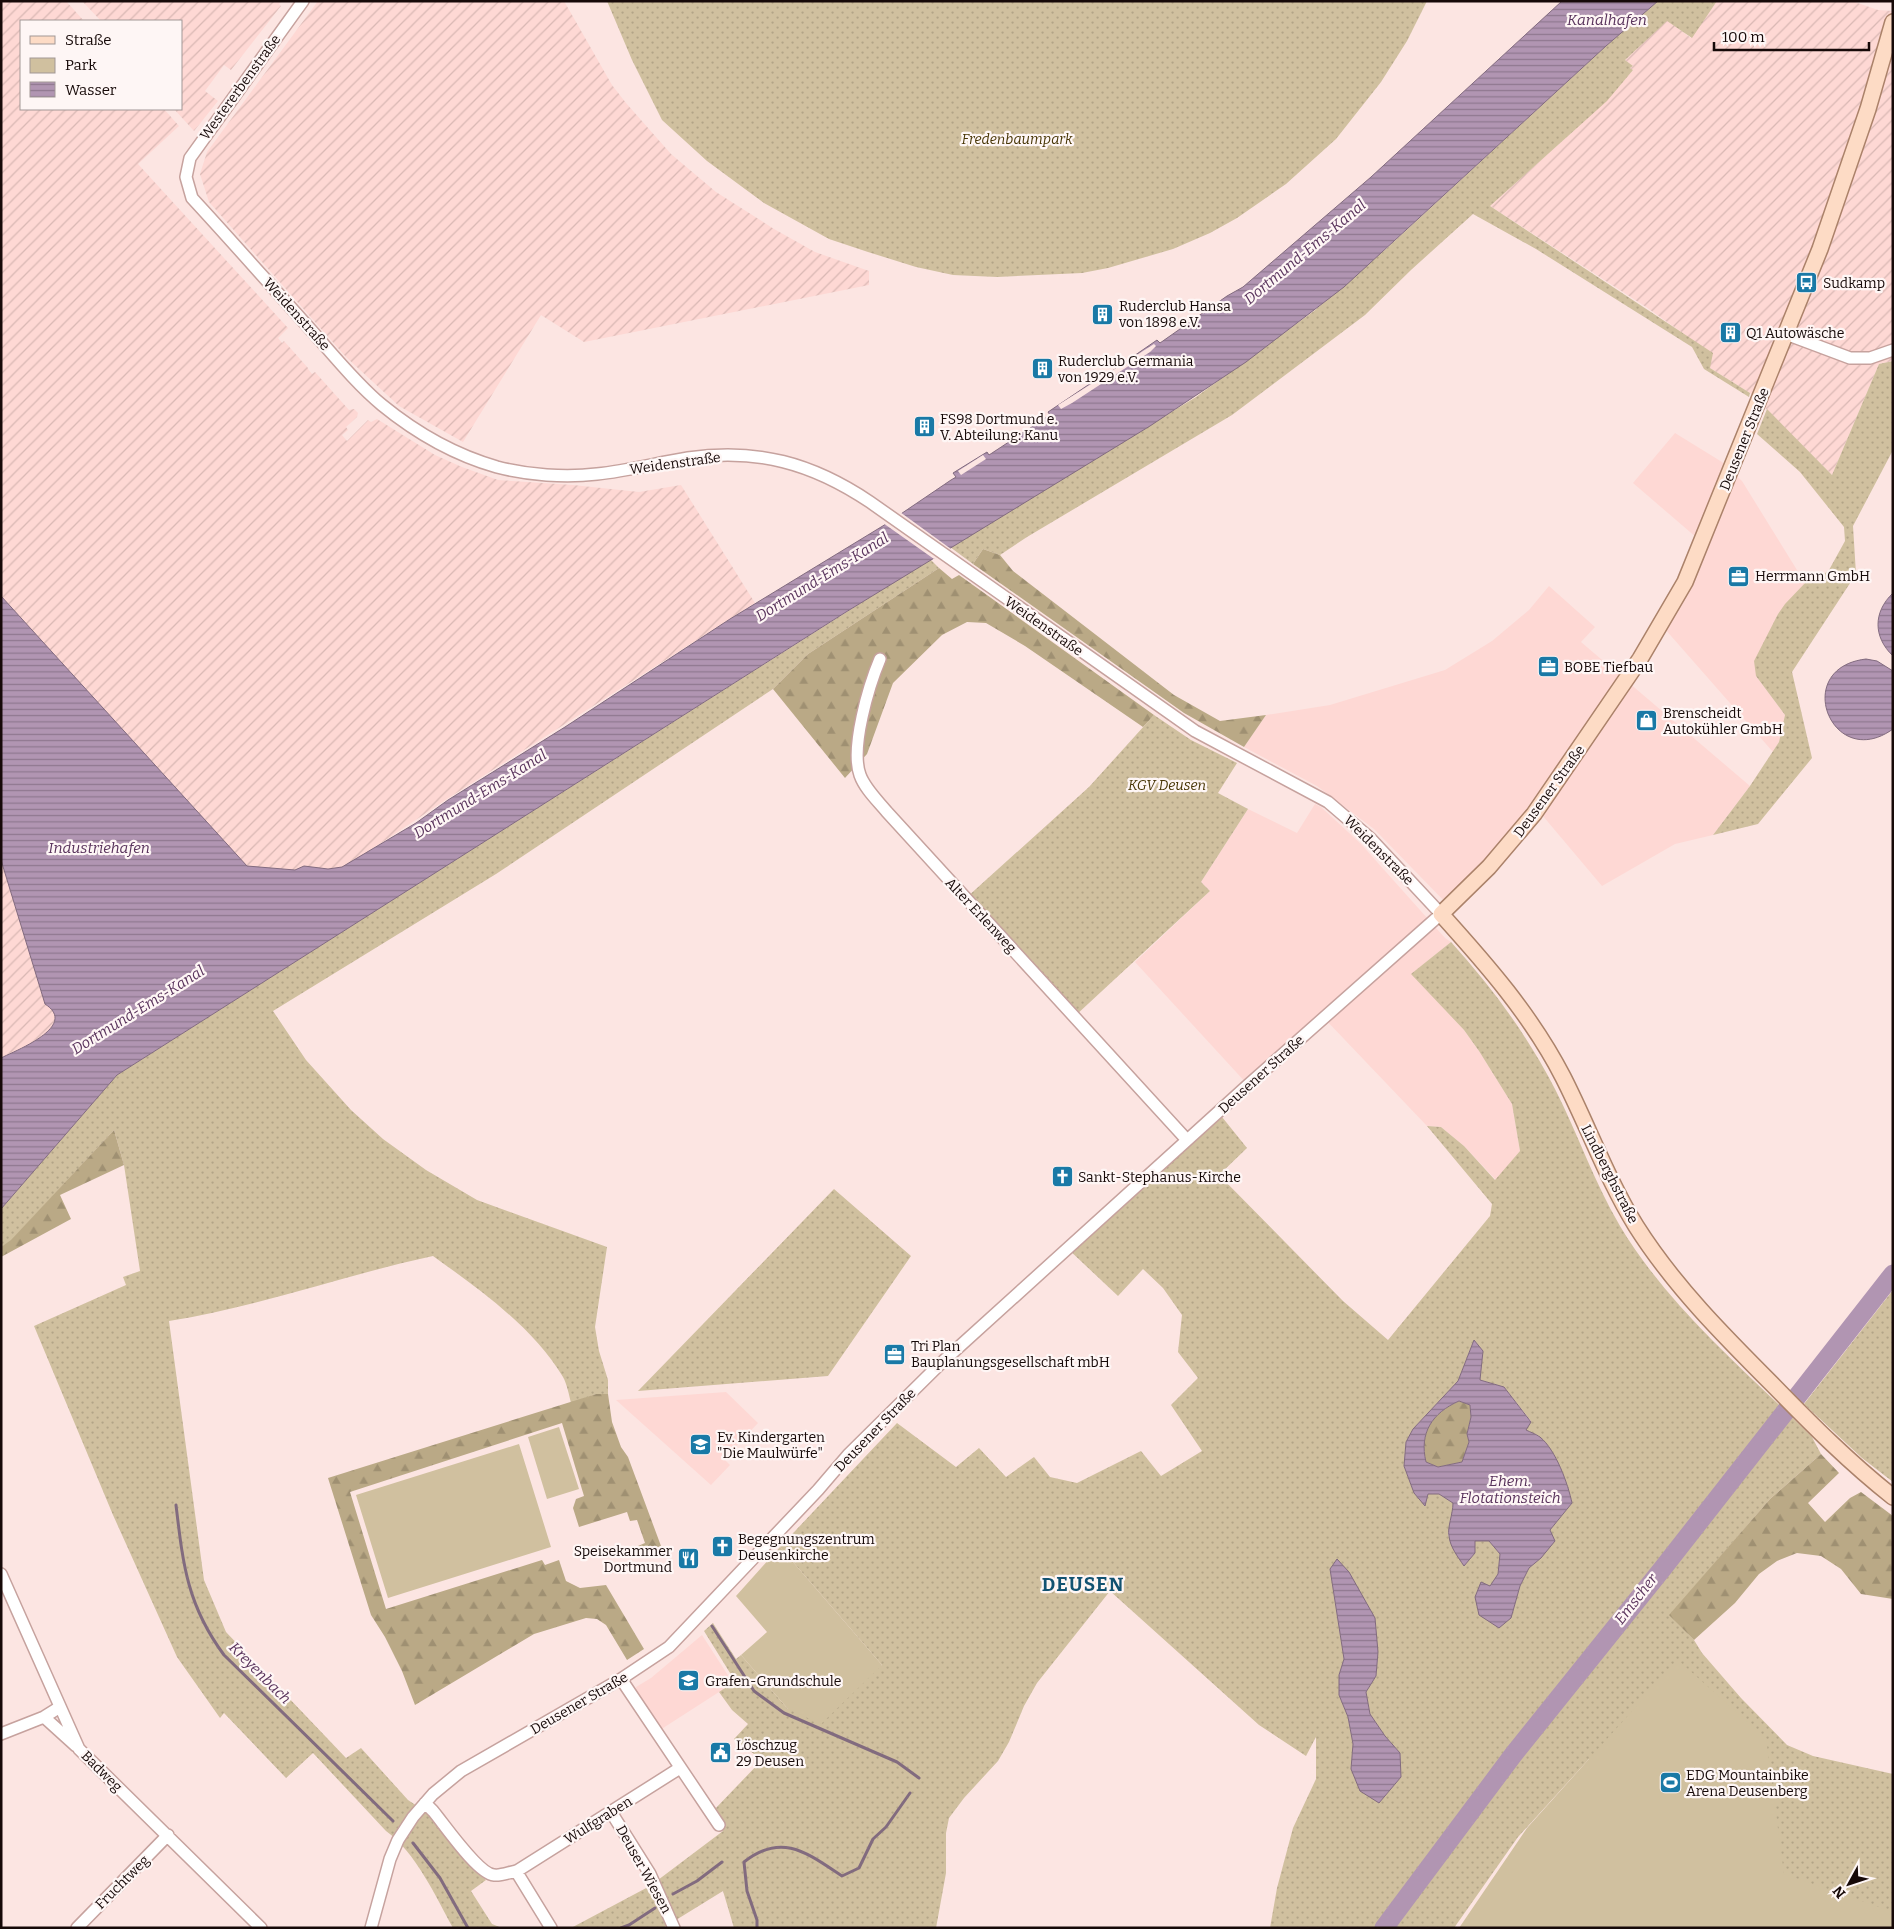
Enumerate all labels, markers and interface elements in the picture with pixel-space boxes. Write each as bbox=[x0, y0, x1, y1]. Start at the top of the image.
water label: Kanalhafen bbox=[1567, 11, 1647, 29]
legend bbox=[20, 20, 182, 110]
scale bar bbox=[1714, 20, 1869, 52]
text: 100 m bbox=[1722, 28, 1765, 46]
text: Straße bbox=[65, 31, 111, 49]
street label: Westererbenstraße bbox=[196, 31, 284, 143]
text: Park bbox=[65, 56, 97, 74]
text: Wasser bbox=[65, 81, 117, 99]
park label: Fredenbaumpark bbox=[962, 131, 1073, 148]
water label: Dortmund-Ems-Kanal bbox=[1240, 196, 1370, 308]
bus stop icon: Sudkamp bbox=[1795, 271, 1819, 295]
street label: Weidenstraße bbox=[260, 275, 334, 354]
place label: Sudkamp bbox=[1823, 275, 1885, 292]
place label: Ruderclub Hansa von 1898 e.V. bbox=[1118, 298, 1231, 331]
building icon: Ruderclub Hansa von 1898 e.V. bbox=[1091, 302, 1115, 326]
building icon: Q1 Autowäsche bbox=[1718, 321, 1742, 345]
place label: Q1 Autowäsche bbox=[1746, 325, 1844, 342]
place label: Ruderclub Germania von 1929 e.V. bbox=[1057, 353, 1194, 386]
building icon: Ruderclub Germania von 1929 e.V. bbox=[1030, 357, 1054, 381]
street label: Deusener Straße bbox=[1716, 385, 1773, 493]
place label: FS98 Dortmund e. V. Abteilung: Kanu bbox=[940, 411, 1059, 444]
building icon: FS98 Dortmund e. V. Abteilung: Kanu bbox=[912, 415, 936, 439]
street label: Weidenstraße bbox=[628, 449, 722, 478]
water label: Dortmund-Ems-Kanal bbox=[752, 529, 892, 625]
office icon: Herrmann GmbH bbox=[1727, 564, 1751, 588]
place label: Herrmann GmbH bbox=[1755, 568, 1870, 585]
street label: Weidenstraße bbox=[1001, 593, 1086, 660]
office icon: BOBE Tiefbau bbox=[1536, 655, 1560, 679]
place label: BOBE Tiefbau bbox=[1564, 659, 1653, 676]
place label: Brenscheidt Autokühler GmbH bbox=[1663, 705, 1783, 738]
shop icon: Brenscheidt Autokühler GmbH bbox=[1635, 709, 1659, 733]
street label: Deusener Straße bbox=[1510, 742, 1588, 841]
water label: Dortmund-Ems-Kanal bbox=[410, 746, 550, 842]
park label: KGV Deusen bbox=[1128, 777, 1206, 794]
street label: Weidenstraße bbox=[1340, 812, 1417, 889]
water label: Industriehafen bbox=[48, 839, 150, 857]
street label: Alter Erlenweg bbox=[942, 874, 1020, 957]
water label: Dortmund-Ems-Kanal bbox=[68, 962, 208, 1058]
street label: Deusener Straße bbox=[1215, 1031, 1308, 1117]
street label: Lindberghstraße bbox=[1577, 1122, 1642, 1226]
church icon: Sankt-Stephanus-Kirche bbox=[1050, 1165, 1074, 1189]
place label: Sankt-Stephanus-Kirche bbox=[1078, 1169, 1241, 1186]
place label: Tri Plan Bauplanungsgesellschaft mbH bbox=[911, 1338, 1110, 1371]
office icon: Tri Plan Bauplanungsgesellschaft mbH bbox=[883, 1342, 907, 1366]
street label: Deusener Straße bbox=[831, 1385, 920, 1476]
place label: Ev. Kindergarten "Die Maulwürfe" bbox=[717, 1429, 825, 1462]
school or university icon: Ev. Kindergarten "Die Maulwürfe" bbox=[689, 1433, 713, 1457]
water label: Ehem. Flotationsteich bbox=[1459, 1472, 1561, 1507]
place label: Begegnungszentrum Deusenkirche bbox=[738, 1531, 875, 1564]
church icon: Begegnungszentrum Deusenkirche bbox=[710, 1535, 734, 1559]
place label: Speisekammer Dortmund bbox=[574, 1543, 672, 1576]
restaurant icon: Speisekammer Dortmund bbox=[676, 1547, 700, 1571]
water label: Emscher bbox=[1611, 1570, 1662, 1628]
district label: DEUSEN bbox=[1042, 1573, 1124, 1596]
water label: Kreyenbach bbox=[225, 1638, 295, 1708]
street label: Deusener Straße bbox=[528, 1669, 631, 1738]
school or university icon: Grafen-Grundschule bbox=[677, 1669, 701, 1693]
place label: Grafen-Grundschule bbox=[705, 1673, 841, 1690]
place label: Löschzug 29 Deusen bbox=[736, 1737, 804, 1770]
public building icon: Löschzug 29 Deusen bbox=[708, 1741, 732, 1765]
street label: Badweg bbox=[78, 1747, 126, 1795]
place label: EDG Mountainbike Arena Deusenberg bbox=[1686, 1767, 1809, 1800]
sports icon: EDG Mountainbike Arena Deusenberg bbox=[1658, 1771, 1682, 1795]
street label: Wulfgraben bbox=[561, 1793, 635, 1848]
street label: Deuser Wiesen bbox=[612, 1822, 675, 1917]
street label: Fruchtweg bbox=[92, 1852, 153, 1913]
north arrow bbox=[1824, 1859, 1874, 1909]
text: N bbox=[1829, 1882, 1849, 1902]

